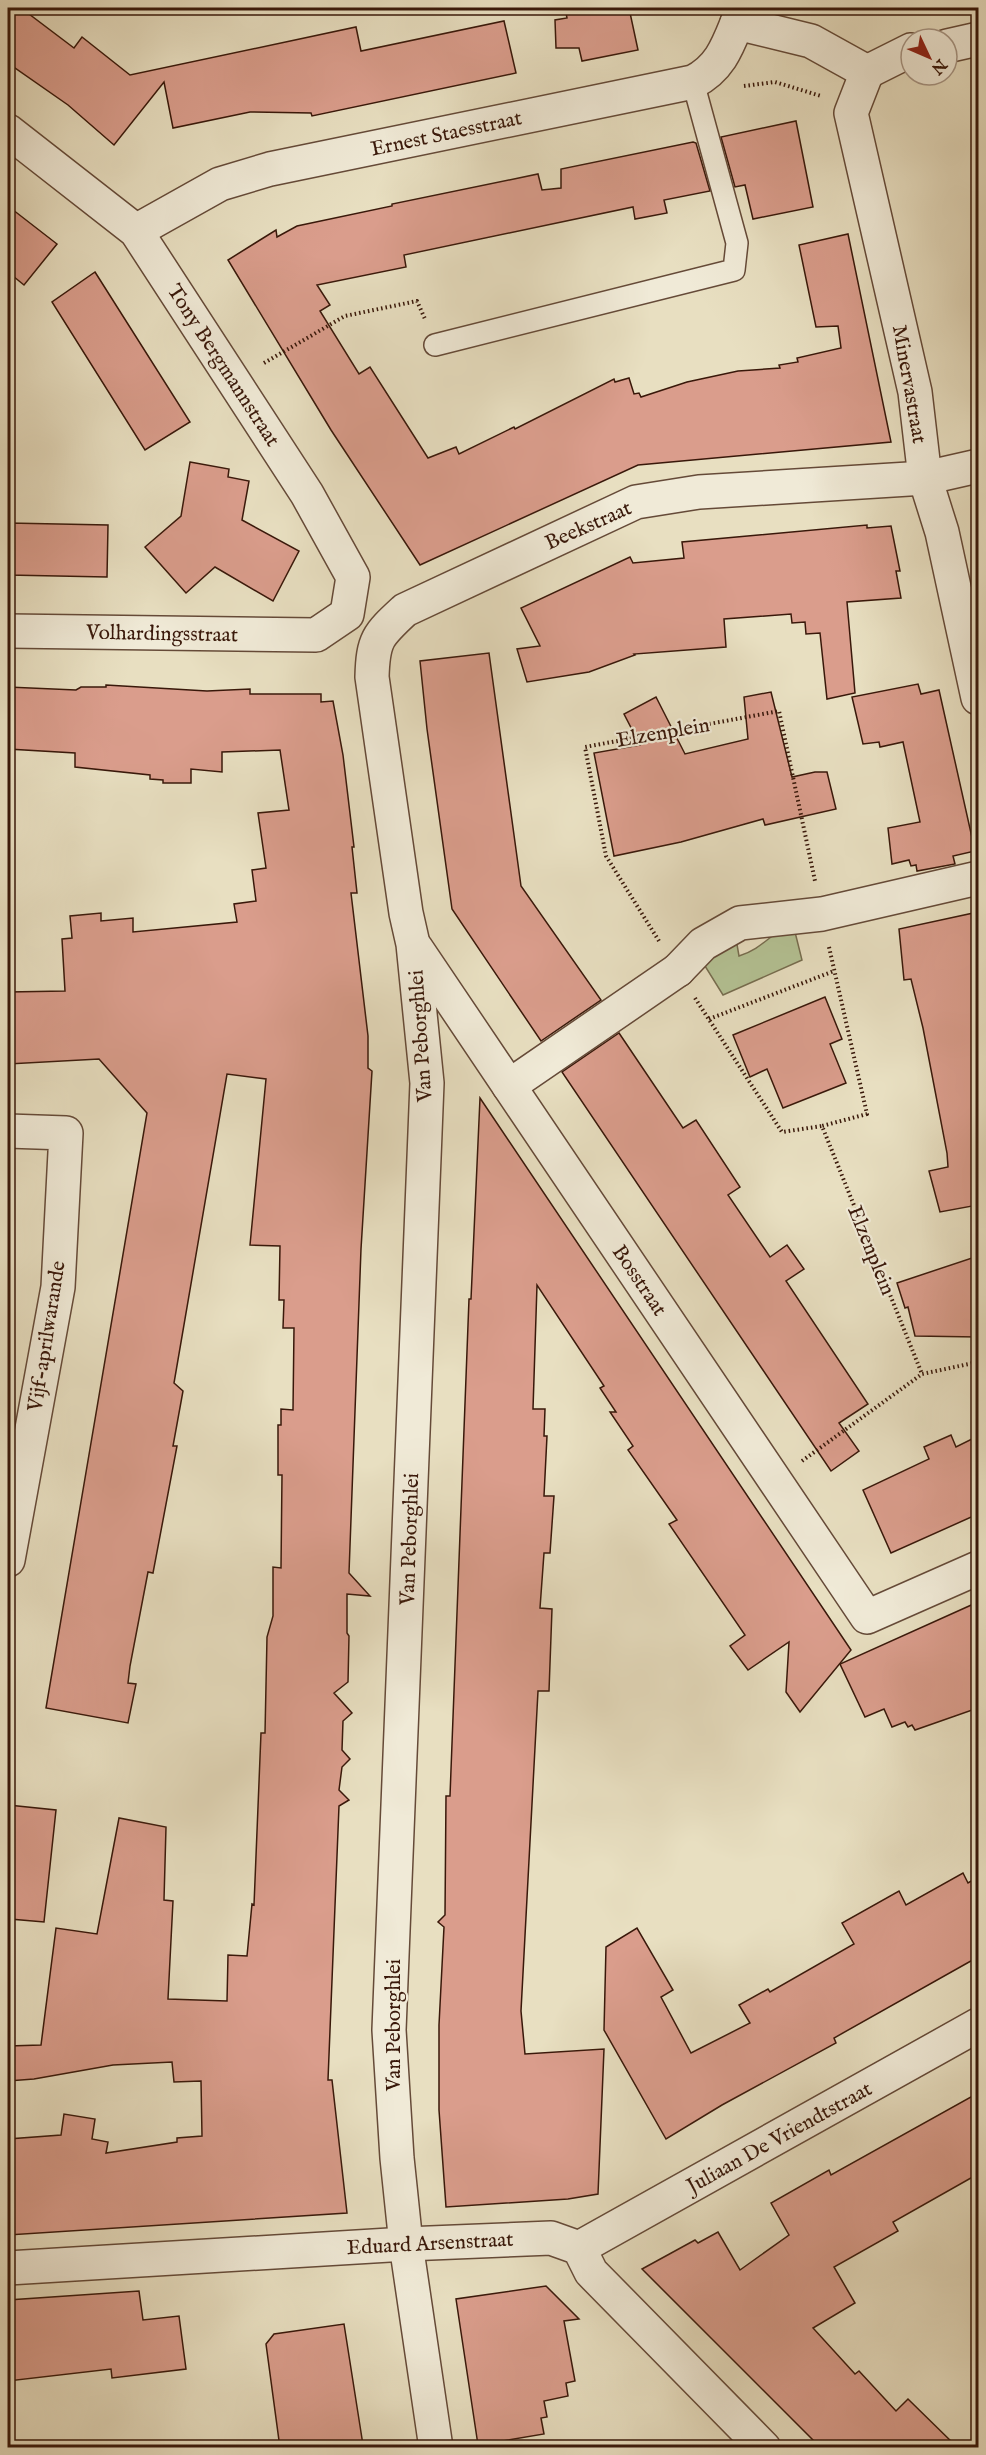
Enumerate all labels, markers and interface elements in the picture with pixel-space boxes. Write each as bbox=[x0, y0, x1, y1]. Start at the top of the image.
north arrow bbox=[899, 27, 959, 87]
text: N bbox=[926, 53, 951, 78]
street label: Ernest Staesstraat bbox=[368, 105, 524, 164]
street label: Tony Bergmannstraat bbox=[160, 279, 285, 452]
street label: Minervastraat bbox=[885, 323, 932, 446]
street label: Beekstraat bbox=[541, 495, 636, 557]
street label: Volhardingsstraat bbox=[85, 620, 238, 649]
street label: Elzenplein bbox=[615, 712, 712, 755]
street label: Van Peborghlei bbox=[403, 969, 440, 1104]
street label: Elzenplein bbox=[840, 1202, 901, 1299]
street label: Bosstraat bbox=[605, 1240, 672, 1322]
street label: Vijf-aprilwarande bbox=[22, 1259, 73, 1415]
street label: Van Peborghlei bbox=[395, 1472, 426, 1607]
street label: Van Peborghlei bbox=[381, 1959, 408, 2092]
street label: Juliaan De Vriendtstraat bbox=[680, 2076, 877, 2202]
street label: Eduard Arsenstraat bbox=[346, 2227, 514, 2262]

